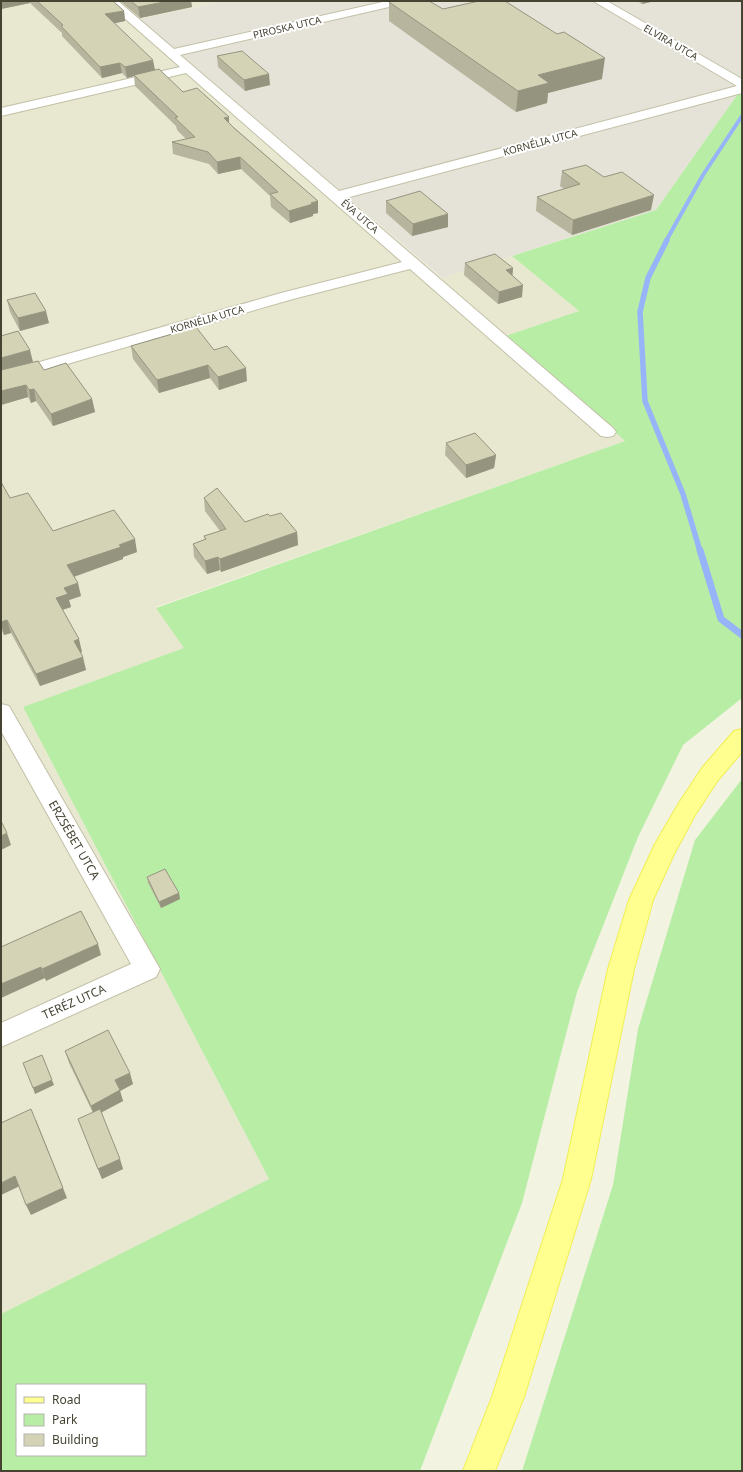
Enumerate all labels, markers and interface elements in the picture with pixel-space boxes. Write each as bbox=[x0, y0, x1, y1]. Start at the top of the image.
street label: PIROSKA UTCA bbox=[252, 12, 323, 42]
street label: ELVIRA UTCA bbox=[641, 21, 701, 64]
street label: KORNÉLIA UTCA bbox=[501, 125, 579, 159]
street label: ÉVA UTCA bbox=[338, 196, 382, 237]
street label: KORNÉLIA UTCA bbox=[168, 302, 246, 336]
street label: ERZSÉBET UTCA bbox=[45, 797, 104, 883]
street label: TERÉZ UTCA bbox=[39, 980, 109, 1023]
legend bbox=[16, 1384, 146, 1456]
text: Road bbox=[52, 1391, 81, 1408]
text: Park bbox=[52, 1411, 78, 1428]
text: Building bbox=[52, 1431, 99, 1448]

